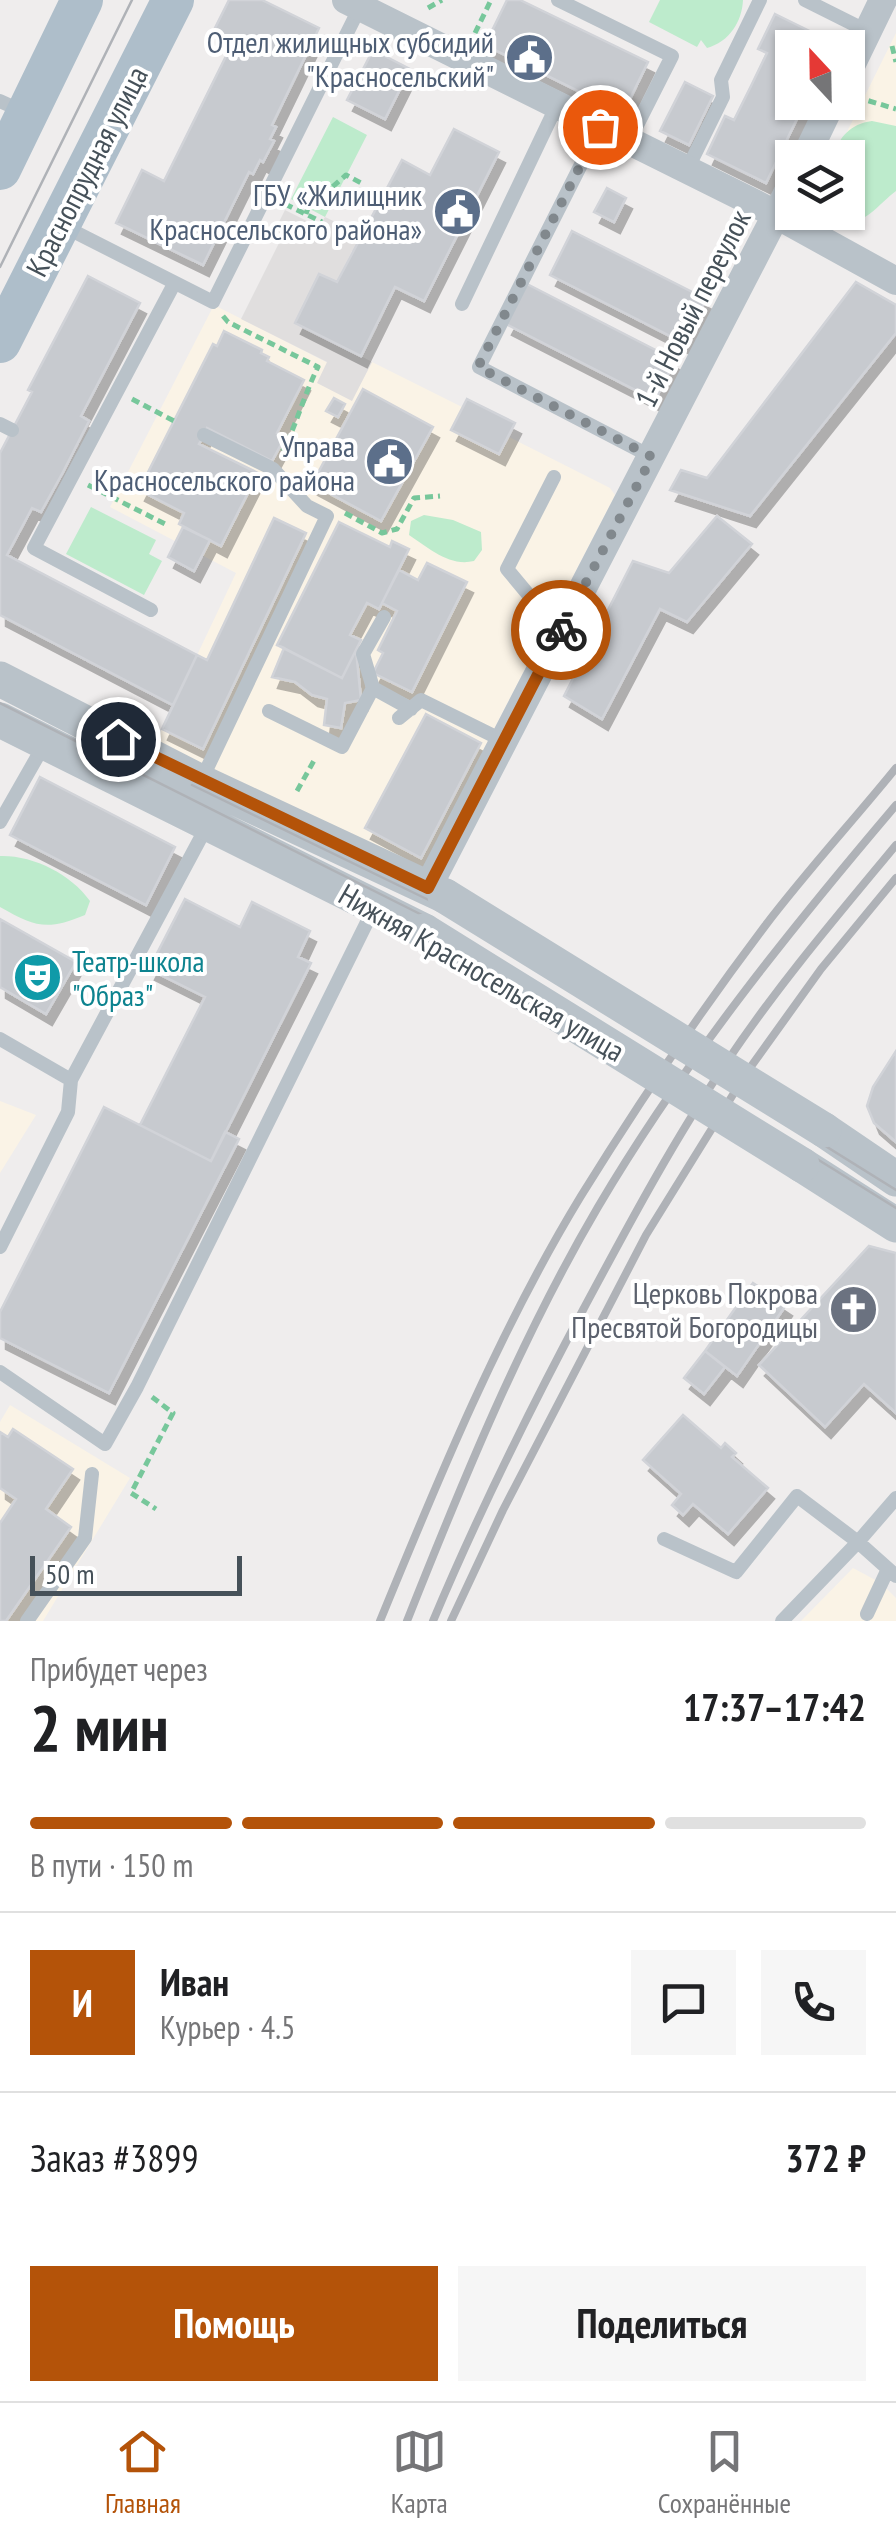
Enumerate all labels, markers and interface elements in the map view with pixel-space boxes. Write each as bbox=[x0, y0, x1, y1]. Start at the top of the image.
place label: Отдел жилищных субсидий "Красносельский" bbox=[207, 22, 494, 95]
north arrow bbox=[775, 30, 865, 120]
map controls bbox=[775, 30, 865, 230]
public building icon: Отдел жилищных субсидий "Красносельский" bbox=[503, 32, 555, 84]
street label: Краснопрудная улица bbox=[16, 59, 156, 283]
pin bbox=[558, 85, 643, 170]
icon: bag bbox=[573, 100, 628, 155]
button: layers bbox=[775, 140, 865, 230]
place label: ГБУ «Жилищник Красносельского района» bbox=[150, 175, 422, 248]
public building icon: ГБУ «Жилищник Красносельского района» bbox=[431, 185, 483, 237]
street label: 1-й Новый переулок bbox=[625, 202, 759, 413]
place label: Управа Красносельского района bbox=[94, 426, 355, 499]
public building icon: Управа Красносельского района bbox=[364, 436, 416, 488]
courier bbox=[511, 580, 611, 680]
icon: bike bbox=[534, 603, 589, 658]
pin bbox=[76, 697, 161, 782]
icon: home bbox=[91, 712, 146, 767]
street label: Нижняя Красносельская улица bbox=[332, 874, 632, 1070]
place label: Театр-школа "Образ" bbox=[72, 941, 204, 1014]
theatre icon: Театр-школа "Образ" bbox=[11, 951, 63, 1003]
place label: Церковь Покрова Пресвятой Богородицы bbox=[571, 1273, 818, 1346]
church icon: Церковь Покрова Пресвятой Богородицы bbox=[827, 1283, 879, 1335]
scale bar bbox=[30, 1551, 242, 1596]
text: 50 m bbox=[45, 1555, 94, 1592]
text: Прибудет через bbox=[30, 1648, 208, 1690]
text: 17:37–17:42 bbox=[683, 1682, 866, 1731]
text: 2 мин bbox=[30, 1685, 169, 1769]
text: В пути · 150 m bbox=[30, 1844, 193, 1886]
button: chat bbox=[631, 1950, 736, 2055]
button: phone bbox=[761, 1950, 866, 2055]
text: Иван bbox=[160, 1957, 229, 2006]
text: И bbox=[72, 1978, 93, 2027]
text: Курьер · 4.5 bbox=[160, 2006, 295, 2048]
text: Заказ #3899 bbox=[30, 2133, 199, 2182]
text: 372 ₽ bbox=[786, 2133, 866, 2182]
button: Помощь bbox=[30, 2266, 438, 2381]
button: Поделиться bbox=[458, 2266, 866, 2381]
tab: Главная bbox=[105, 2424, 181, 2521]
tab: Карта bbox=[391, 2424, 448, 2521]
tab: Сохранённые bbox=[658, 2424, 791, 2521]

